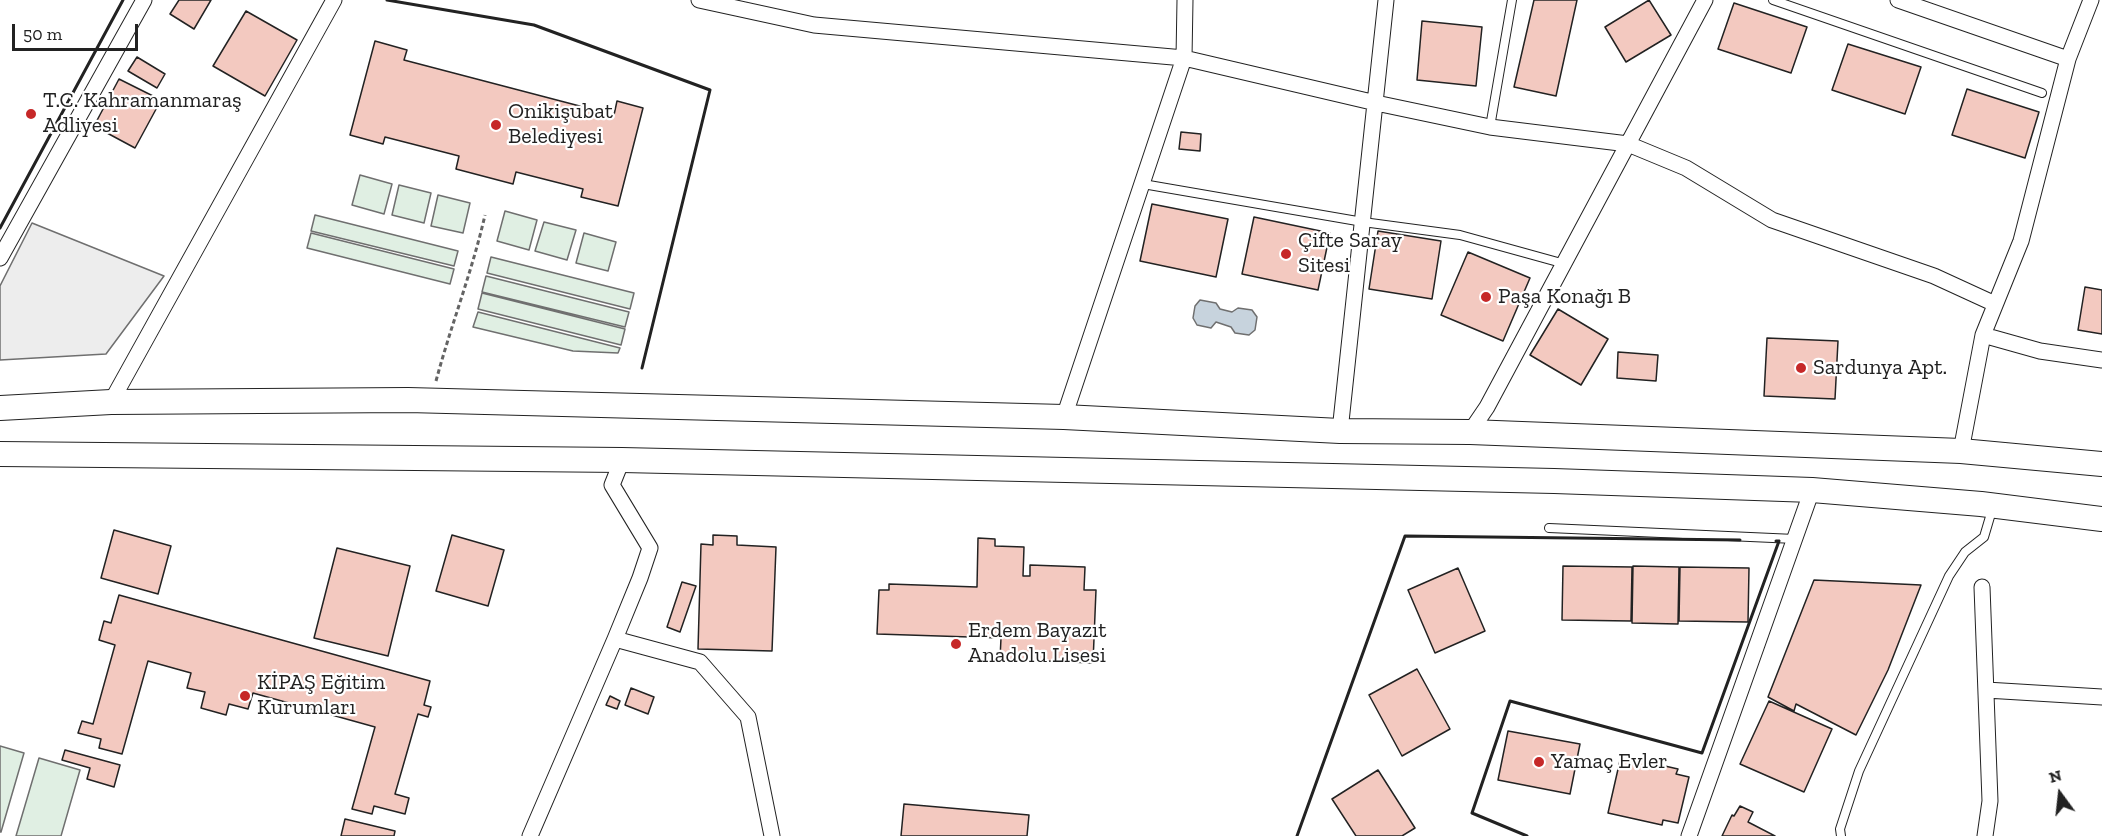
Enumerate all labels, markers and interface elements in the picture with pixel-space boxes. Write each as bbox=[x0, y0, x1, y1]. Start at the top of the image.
scale bar bbox=[15, 12, 141, 50]
text: 50 m bbox=[23, 23, 62, 45]
place label: T.C. Kahramanmaraş Adliyesi bbox=[43, 88, 242, 140]
place label: Onikişubat Belediyesi bbox=[508, 99, 613, 150]
marker: T.C. Kahramanmaraş Adliyesi bbox=[24, 107, 38, 121]
marker: Onikişubat Belediyesi bbox=[489, 118, 503, 132]
place label: Çifte Saray Sitesi bbox=[1298, 228, 1402, 280]
marker: Çifte Saray Sitesi bbox=[1279, 247, 1293, 261]
place label: Paşa Konağı B bbox=[1498, 284, 1631, 310]
marker: Paşa Konağı B bbox=[1479, 290, 1493, 304]
place label: Sardunya Apt. bbox=[1813, 355, 1947, 381]
marker: Sardunya Apt. bbox=[1794, 361, 1808, 375]
place label: Erdem Bayazıt Anadolu Lisesi bbox=[968, 618, 1106, 670]
marker: Erdem Bayazıt Anadolu Lisesi bbox=[949, 637, 963, 651]
place label: KİPAŞ Eğitim Kurumları bbox=[257, 670, 385, 722]
marker: KİPAŞ Eğitim Kurumları bbox=[238, 689, 252, 703]
place label: Yamaç Evler bbox=[1551, 749, 1668, 775]
marker: Yamaç Evler bbox=[1532, 755, 1546, 769]
north arrow bbox=[2030, 764, 2090, 824]
text: N bbox=[2047, 765, 2064, 787]

